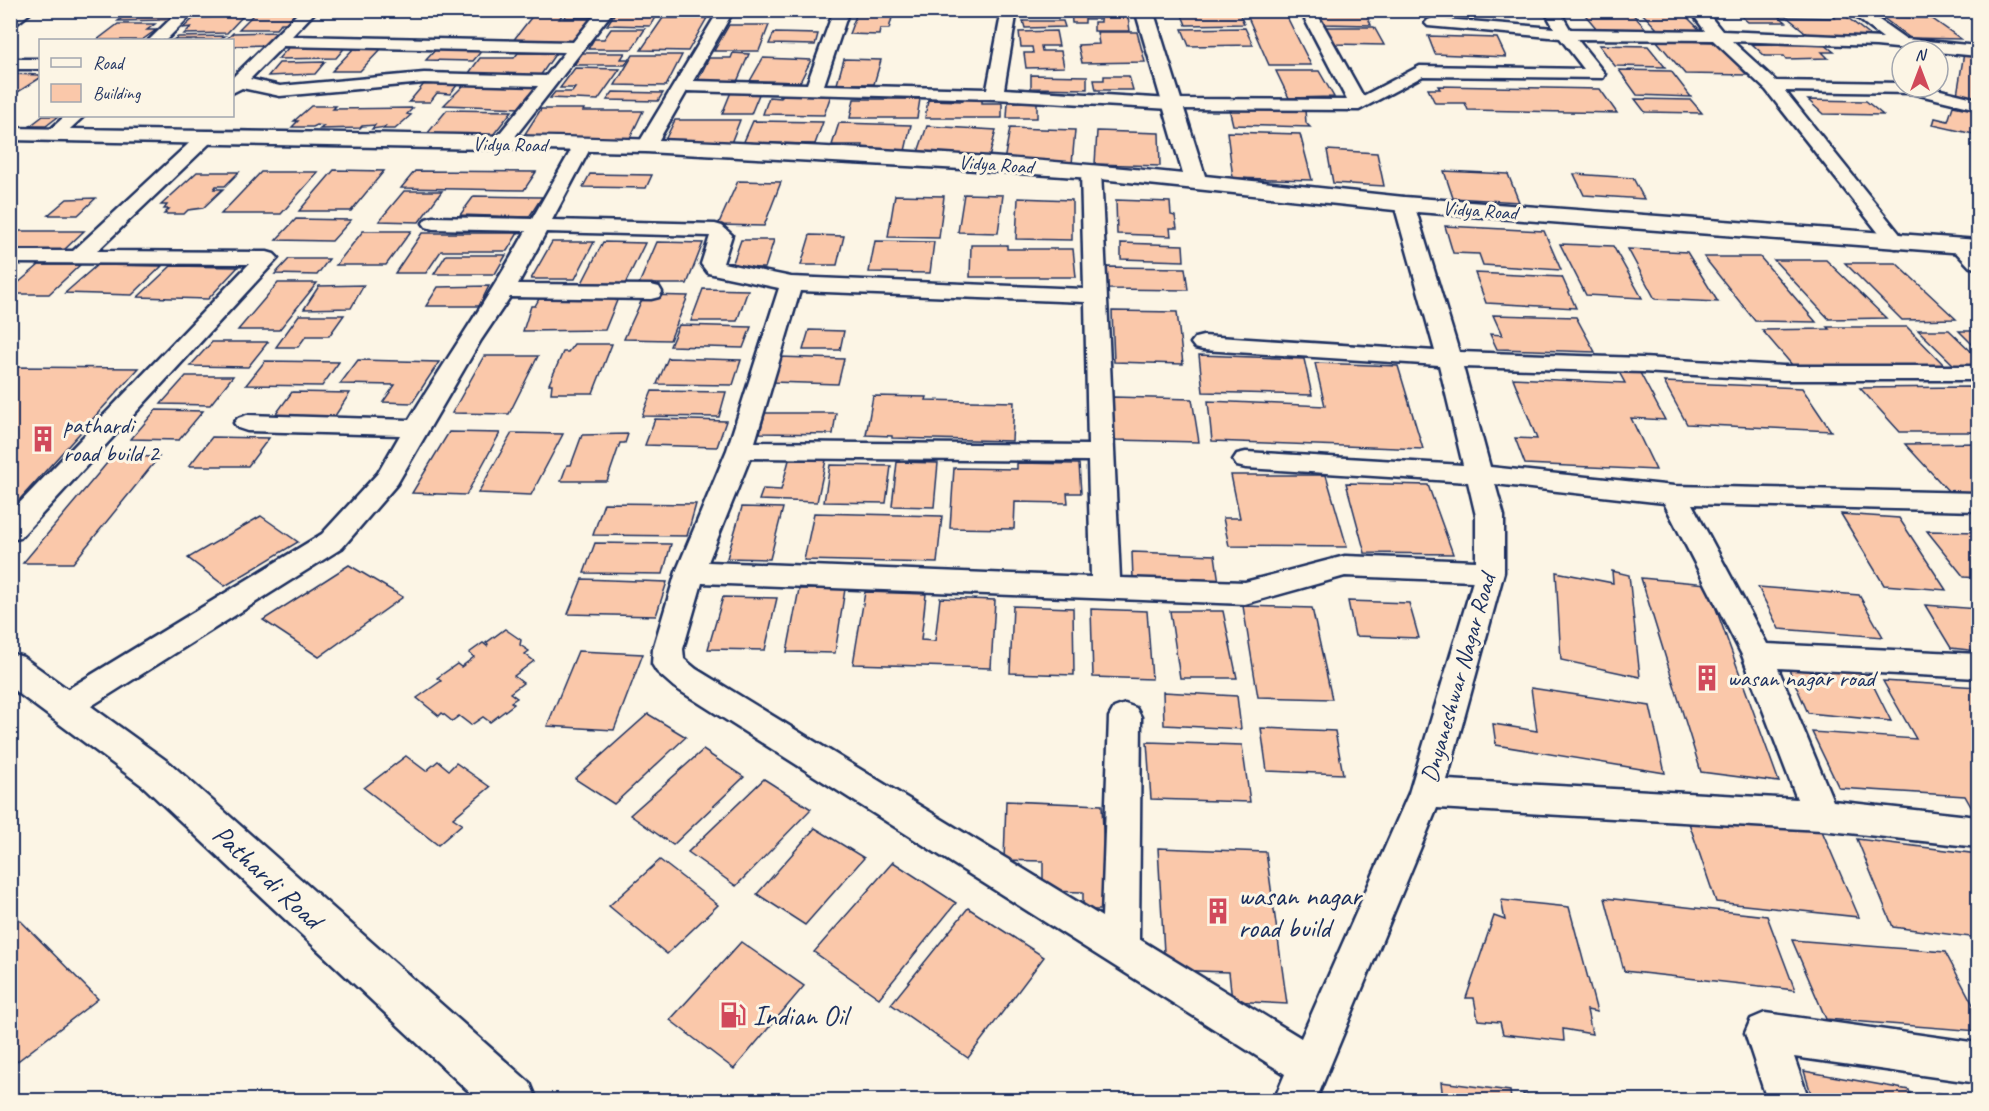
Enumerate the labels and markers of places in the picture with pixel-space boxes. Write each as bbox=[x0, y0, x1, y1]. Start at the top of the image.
place label: pathardi road build 2 bbox=[63, 410, 161, 468]
building icon: pathardi road build 2 bbox=[28, 424, 58, 454]
building icon: wasan nagar road bbox=[1692, 663, 1722, 693]
place label: wasan nagar road bbox=[1727, 663, 1878, 693]
place label: wasan nagar road build bbox=[1238, 878, 1363, 945]
building icon: wasan nagar road build bbox=[1203, 896, 1233, 926]
place label: Indian Oil bbox=[753, 998, 852, 1033]
fuel station icon: Indian Oil bbox=[718, 1000, 748, 1030]

